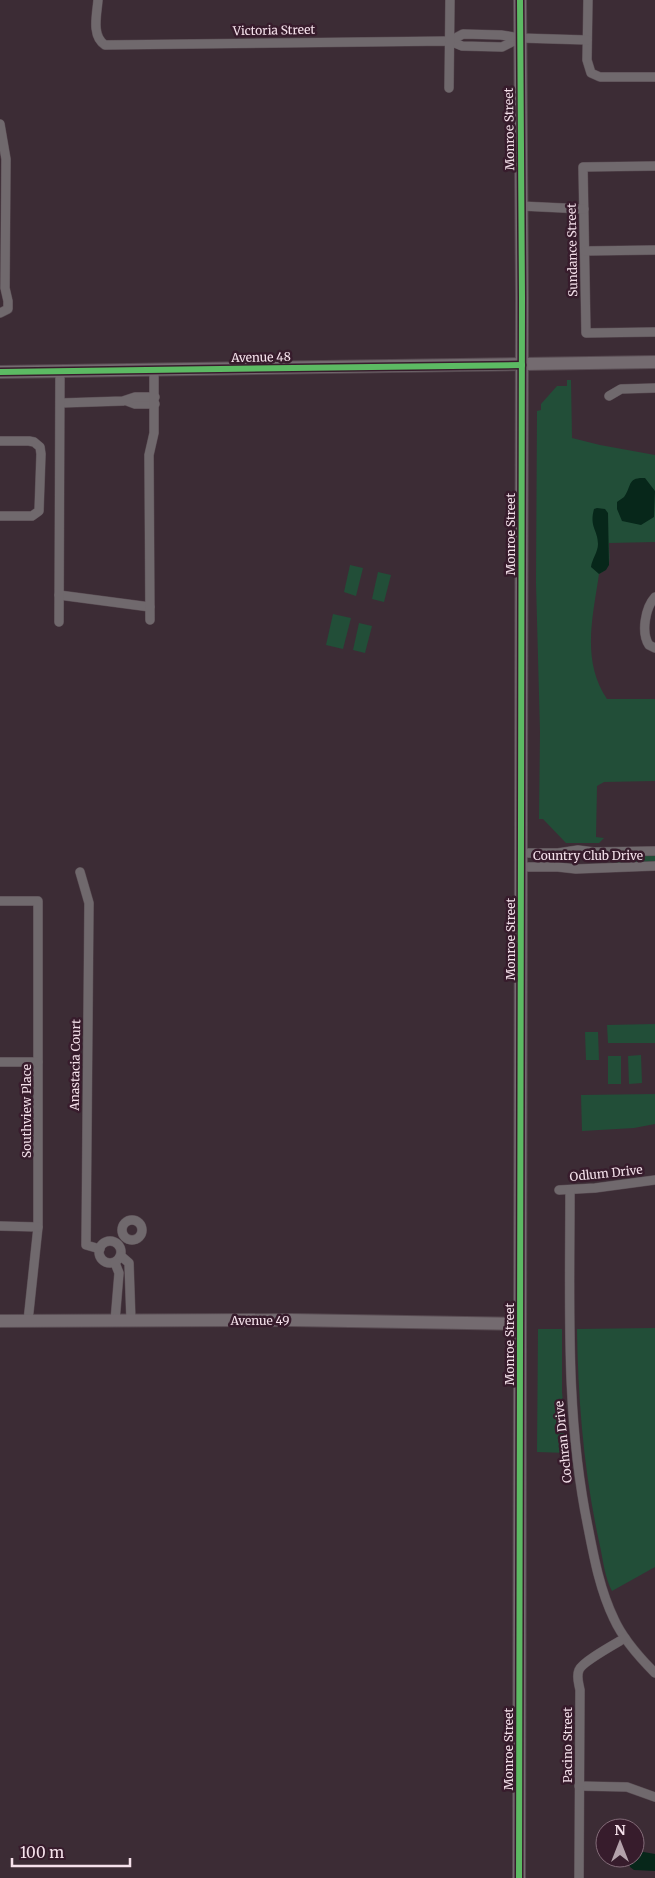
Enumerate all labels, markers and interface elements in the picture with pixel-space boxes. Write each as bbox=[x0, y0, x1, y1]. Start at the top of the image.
street label: Victoria Street bbox=[232, 22, 315, 38]
street label: Monroe Street bbox=[501, 87, 517, 170]
street label: Sundance Street bbox=[564, 203, 580, 297]
street label: Avenue 48 bbox=[230, 349, 291, 365]
street label: Monroe Street bbox=[503, 492, 518, 575]
street label: Country Club Drive bbox=[533, 848, 643, 863]
street label: Monroe Street bbox=[503, 897, 518, 980]
street label: Anastacia Court bbox=[67, 1019, 83, 1112]
street label: Southview Place bbox=[19, 1064, 34, 1158]
street label: Odlum Drive bbox=[569, 1162, 643, 1184]
street label: Monroe Street bbox=[502, 1302, 517, 1385]
street label: Avenue 49 bbox=[230, 1313, 289, 1328]
street label: Cochran Drive bbox=[551, 1400, 575, 1484]
street label: Monroe Street bbox=[501, 1707, 516, 1790]
street label: Pacino Street bbox=[560, 1707, 575, 1783]
north arrow bbox=[595, 1818, 645, 1868]
text: N bbox=[614, 1821, 626, 1839]
scale bar bbox=[12, 1836, 130, 1868]
text: 100 m bbox=[20, 1843, 64, 1862]

